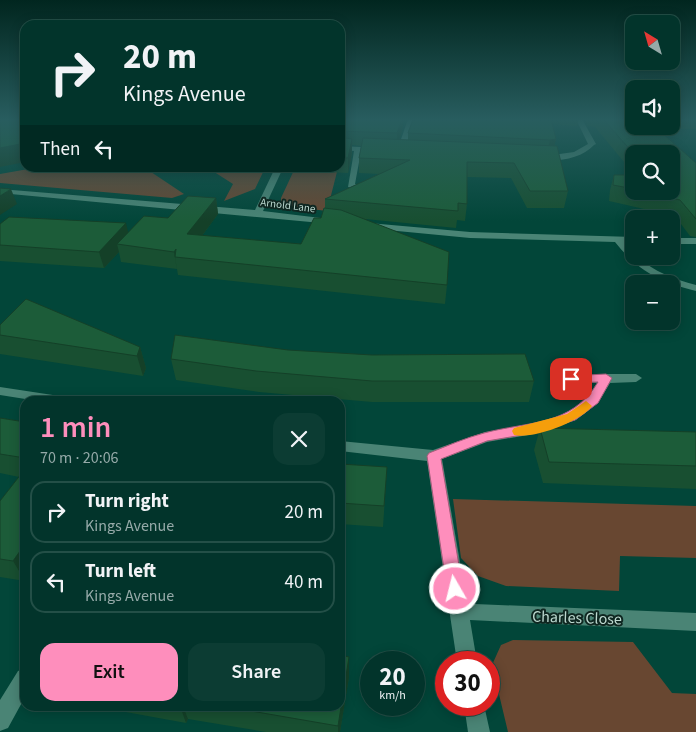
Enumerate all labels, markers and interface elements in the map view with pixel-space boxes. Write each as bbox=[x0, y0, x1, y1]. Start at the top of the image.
north arrow bbox=[625, 15, 680, 70]
map controls bbox=[625, 15, 680, 330]
text: 20 m bbox=[123, 32, 197, 82]
icon: right bbox=[40, 40, 105, 105]
text: Kings Avenue bbox=[123, 78, 246, 110]
button: sound bbox=[625, 80, 680, 135]
icon: left bbox=[90, 135, 118, 163]
text: Then bbox=[40, 136, 80, 163]
button: search bbox=[625, 145, 680, 200]
street label: Arnold Lane bbox=[260, 195, 317, 216]
button: + bbox=[625, 210, 680, 265]
button: − bbox=[625, 275, 680, 330]
pin bbox=[550, 358, 592, 400]
icon: arrive bbox=[557, 365, 585, 393]
text: 1 min bbox=[40, 406, 111, 449]
button: close bbox=[273, 413, 325, 465]
text: 70 m · 20:06 bbox=[40, 447, 119, 469]
text: Turn right bbox=[85, 488, 169, 515]
icon: right bbox=[42, 498, 70, 526]
text: 20 m bbox=[285, 499, 323, 526]
text: Kings Avenue bbox=[85, 515, 174, 537]
text: Turn left bbox=[85, 558, 156, 585]
position arrow bbox=[428, 562, 480, 614]
icon: left bbox=[42, 568, 70, 596]
text: 40 m bbox=[285, 569, 323, 596]
text: Kings Avenue bbox=[85, 585, 174, 607]
street label: Charles Close bbox=[532, 605, 622, 631]
button: Exit bbox=[40, 643, 178, 701]
button: Share bbox=[188, 643, 325, 701]
speed limit sign: 30 bbox=[435, 651, 500, 716]
text: 20 bbox=[379, 659, 406, 695]
text: km/h bbox=[379, 687, 406, 704]

